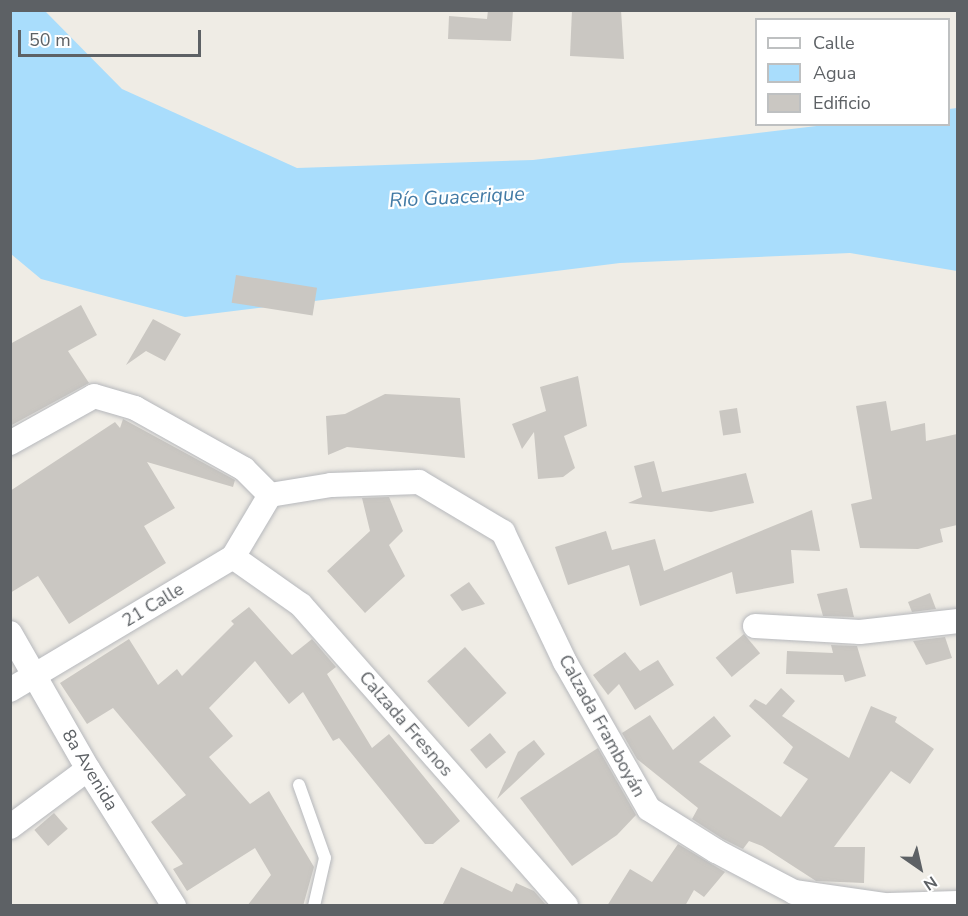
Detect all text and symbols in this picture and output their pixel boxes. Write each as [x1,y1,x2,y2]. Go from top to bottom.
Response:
scale bar [21,18,204,56]
legend [755,18,950,126]
text: 50 m [29,28,71,52]
text: Calle [813,31,855,55]
text: Agua [813,61,856,85]
text: Edificio [813,91,871,115]
water label: Río Guacerique [389,181,525,213]
street label: 21 Calle [118,578,188,632]
street label: Calzada Framboyán [554,651,650,801]
street label: Calzada Fresnos [354,667,458,781]
street label: 8a Avenida [57,726,123,814]
north arrow [890,838,950,898]
text: N [919,870,941,895]

